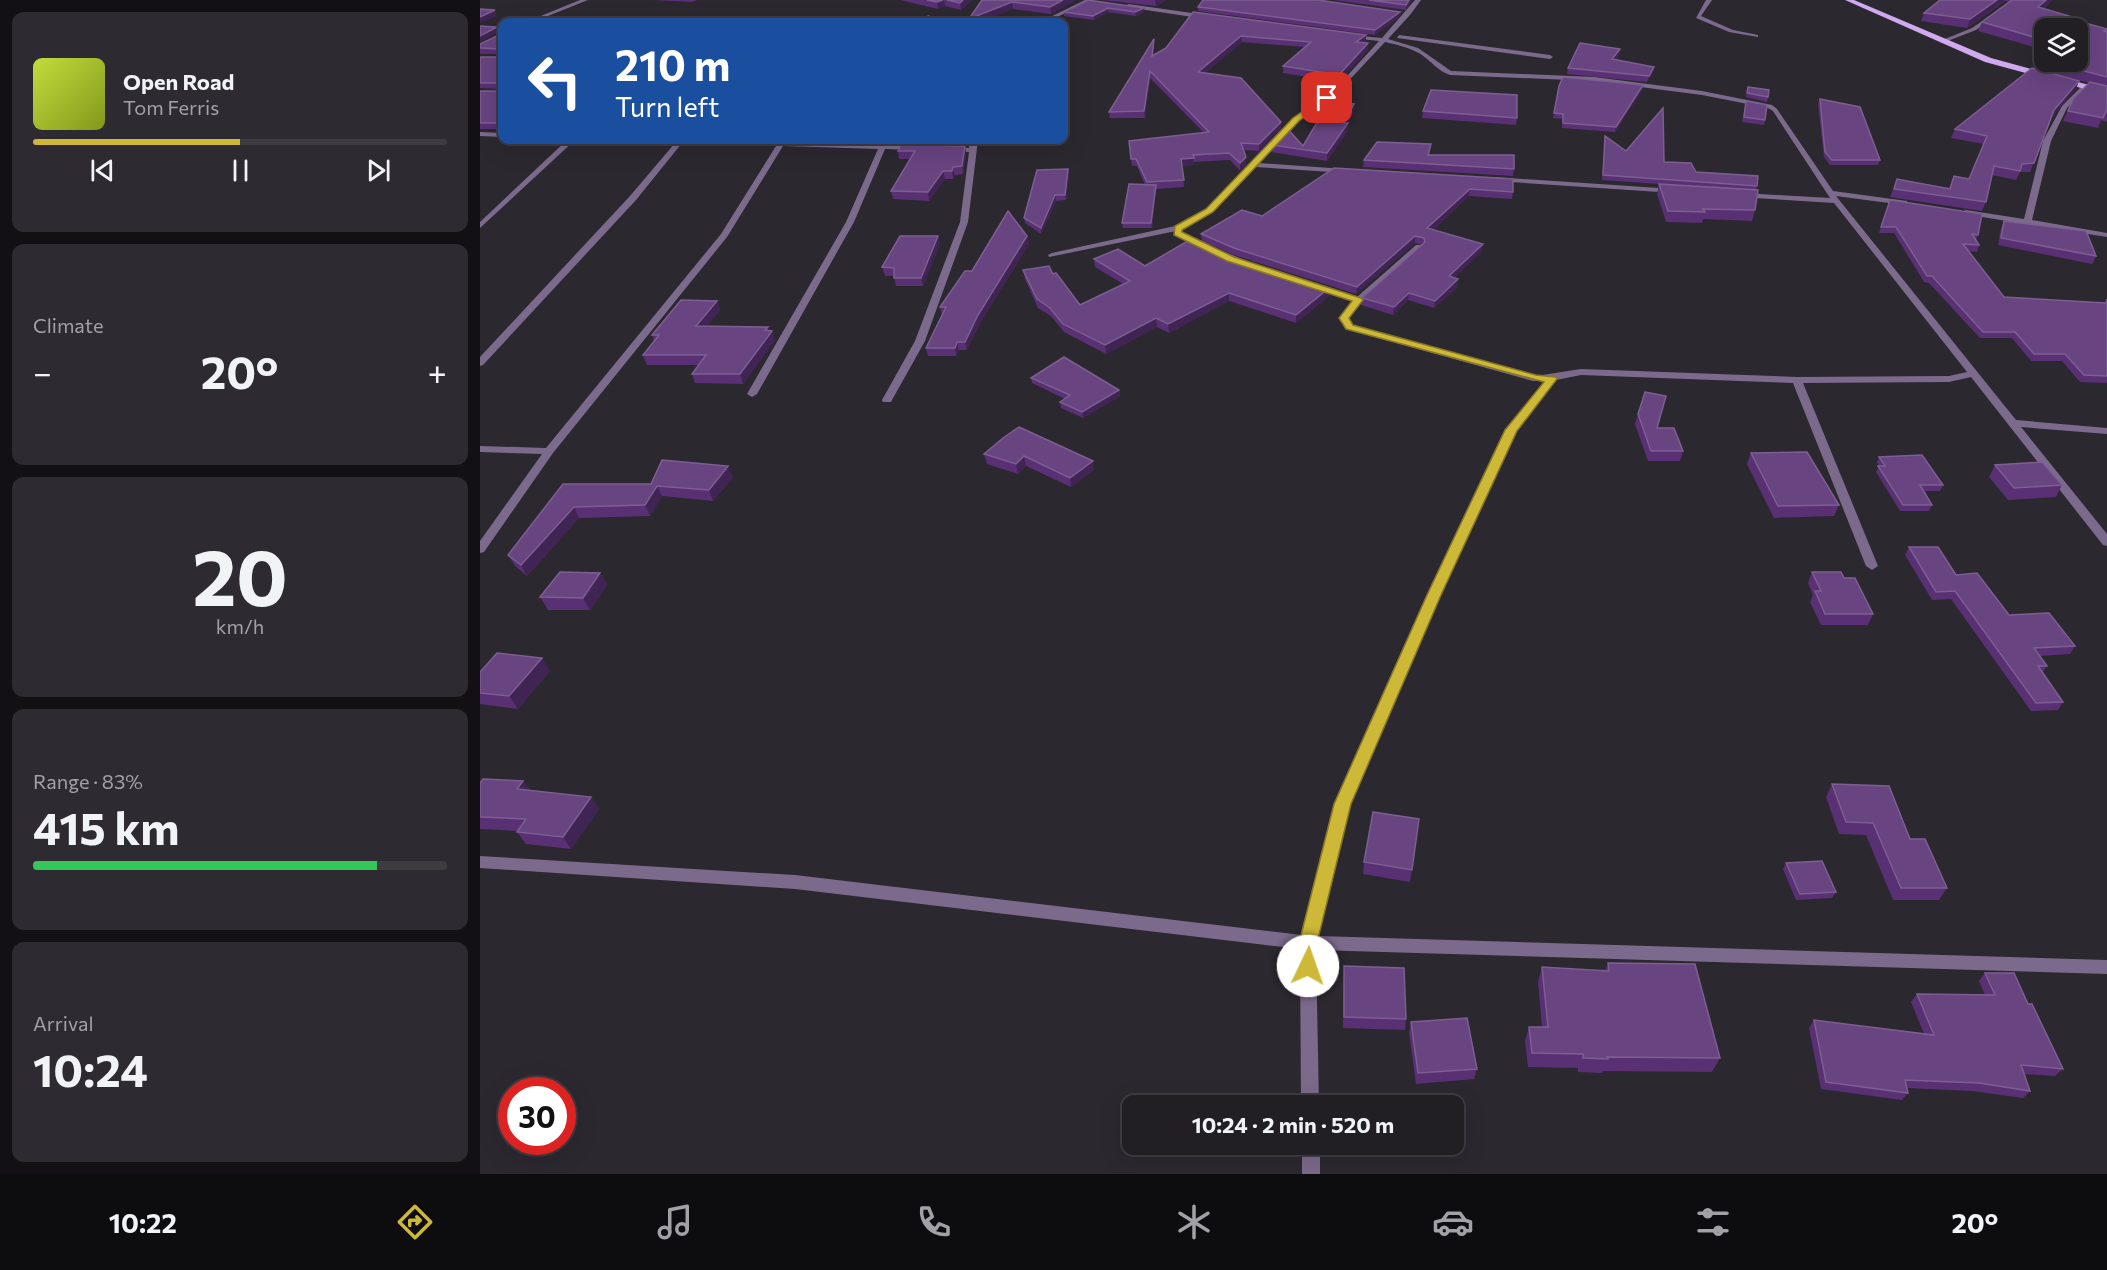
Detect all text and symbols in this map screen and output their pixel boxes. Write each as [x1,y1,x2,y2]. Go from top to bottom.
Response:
map controls [2034,18,2088,72]
button: layers [2034,18,2088,72]
text: 210 m [615,38,730,90]
icon: left [516,42,594,120]
text: Open Road [123,68,234,95]
pin [1301,72,1352,123]
icon: arrive [1310,81,1343,114]
text: Turn left [615,90,719,123]
text: Tom Ferris [123,95,219,119]
icon: previous [86,154,119,187]
icon: pause [224,154,257,187]
icon: next [362,154,395,187]
text: Climate [33,313,103,337]
text: 20° [201,343,279,398]
text: − [33,351,52,392]
text: + [428,351,447,392]
text: 20 [192,527,288,622]
text: km/h [216,614,264,638]
text: Range · 83% [33,769,143,793]
text: 415 km [33,799,180,854]
position arrow [1276,934,1340,998]
text: Arrival [33,1011,94,1035]
text: 10:24 [33,1041,148,1096]
speed limit sign: 30 [498,1077,576,1155]
text: 10:24 · 2 min · 520 m [1192,1111,1394,1138]
icon: directions [394,1201,436,1243]
icon: music [654,1201,696,1243]
icon: phone [913,1201,955,1243]
icon: climate [1173,1201,1215,1243]
icon: car [1432,1201,1474,1243]
icon: filters [1692,1201,1734,1243]
text: 10:22 [109,1206,177,1239]
text: 20° [1952,1206,1998,1239]

